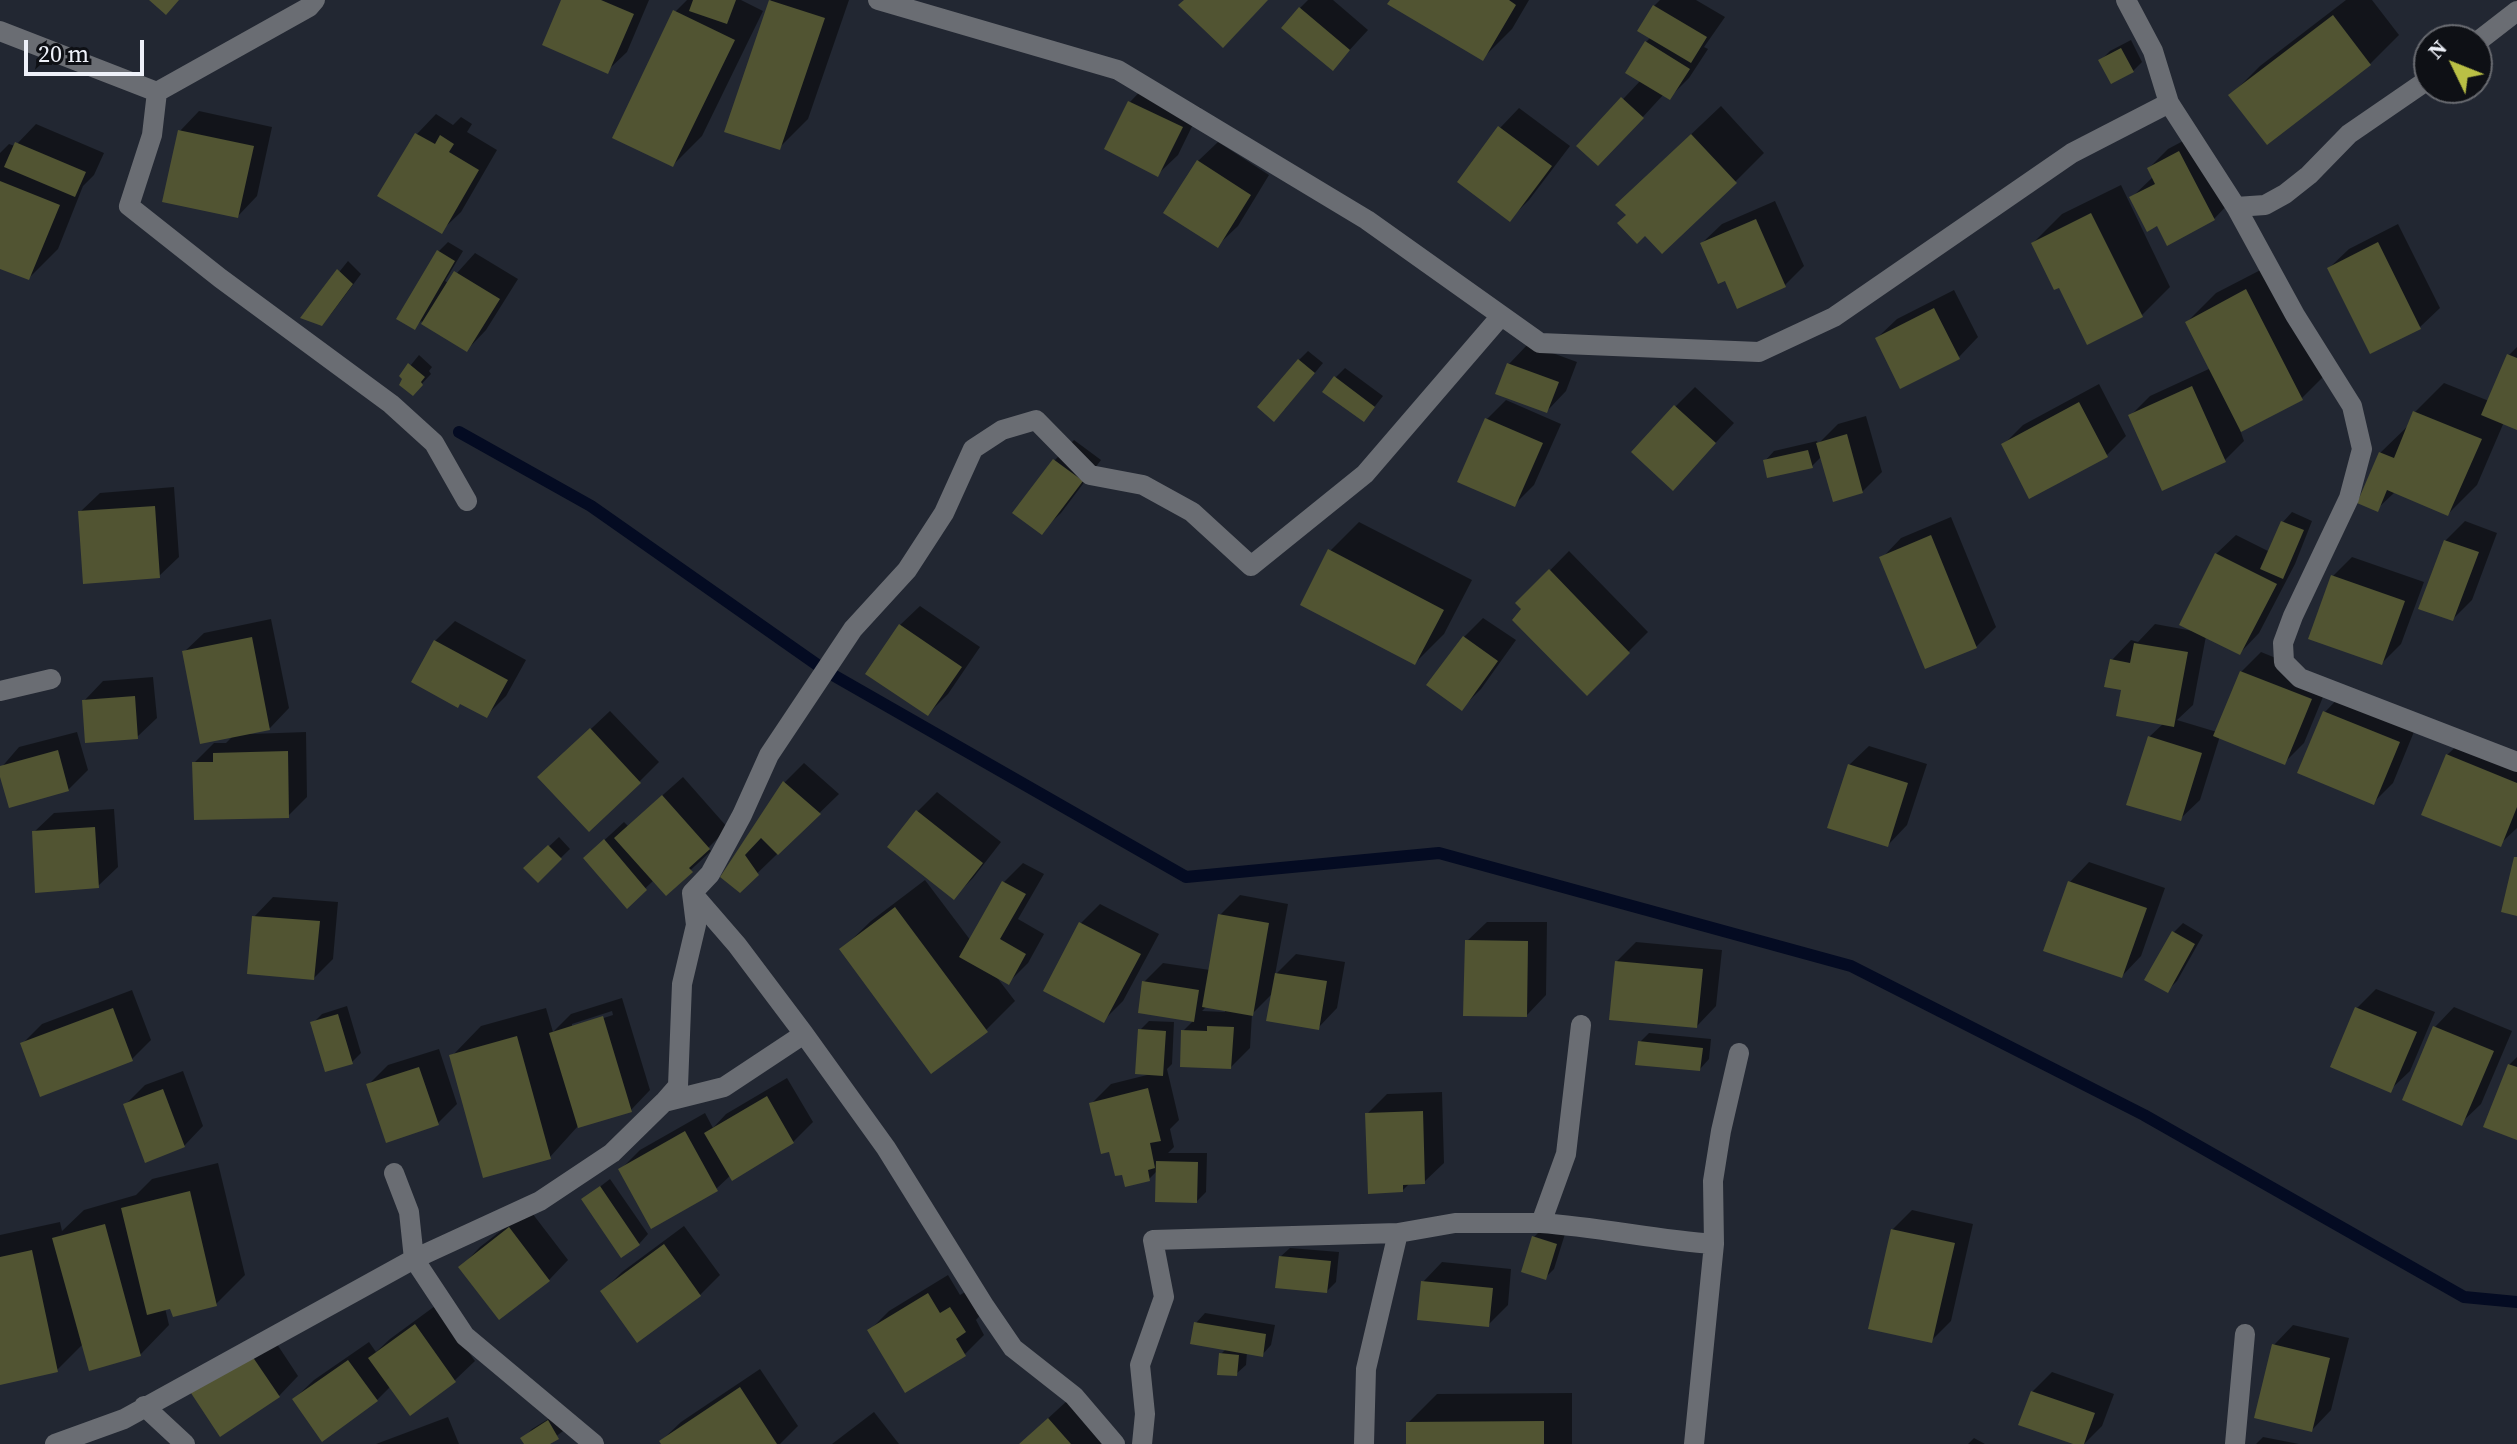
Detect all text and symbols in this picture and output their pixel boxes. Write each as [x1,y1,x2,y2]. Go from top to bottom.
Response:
scale bar [28,24,148,74]
north arrow [2413,24,2493,104]
text: N [2420,33,2453,65]
text: 20 m [38,37,89,70]

